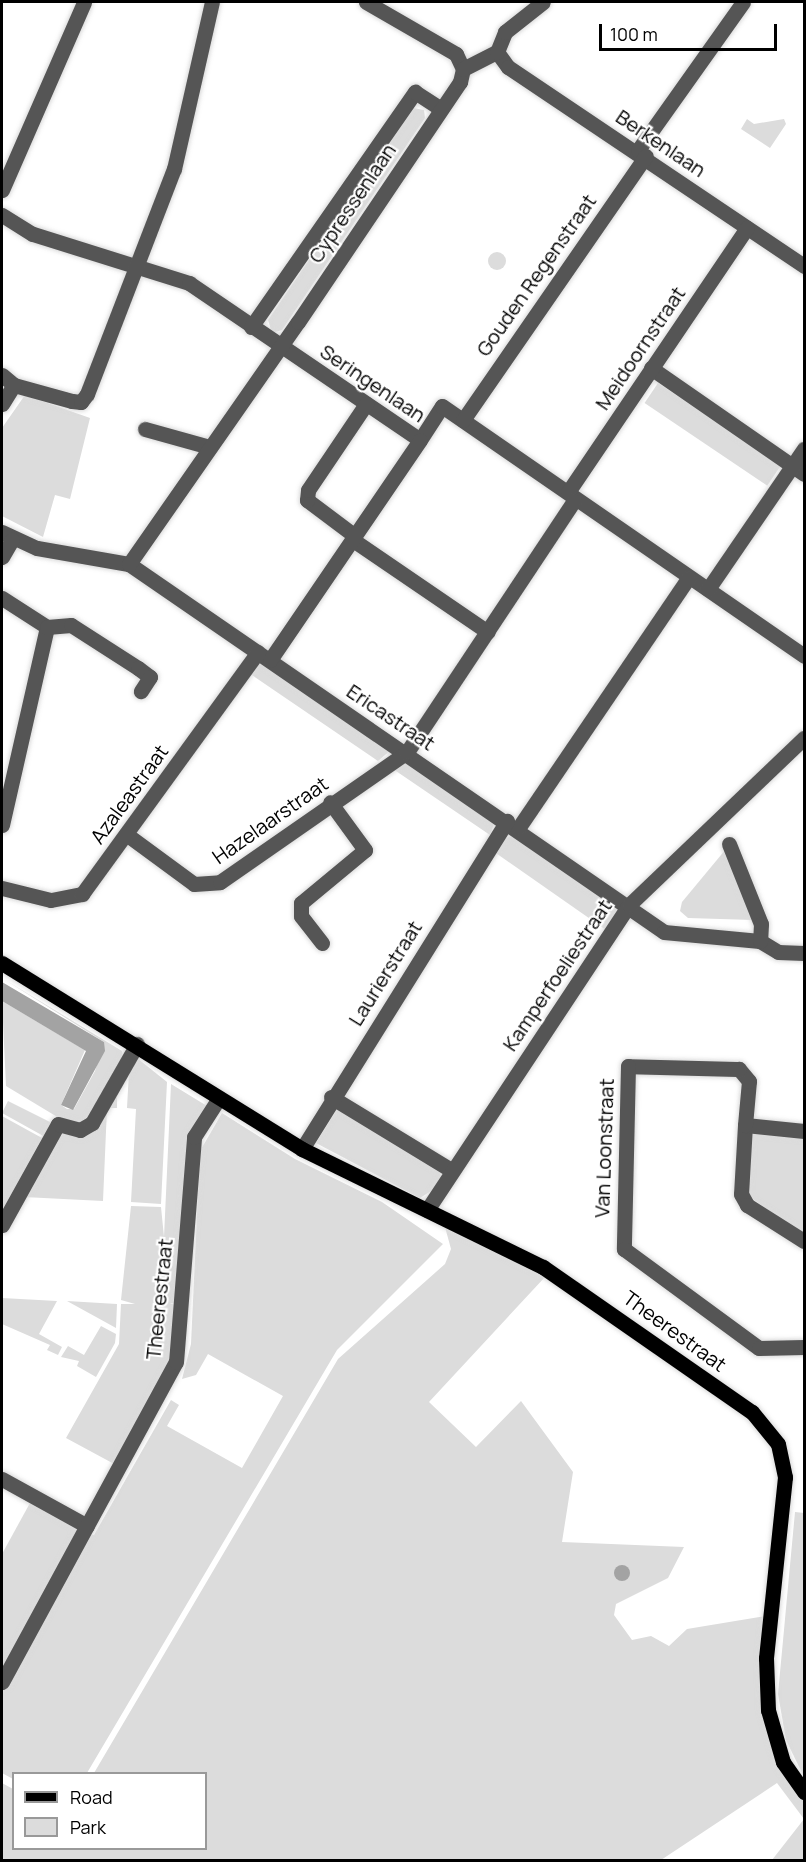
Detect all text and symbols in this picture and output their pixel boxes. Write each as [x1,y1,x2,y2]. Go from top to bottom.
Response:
scale bar [602,12,780,50]
text: 100 m [610,22,658,46]
street label: Berkenlaan [612,104,710,182]
street label: Cypressenlaan [303,139,401,267]
street label: Gouden Regenstraat [471,190,601,360]
street label: Meidoornstraat [590,282,690,414]
street label: Seringenlaan [316,339,430,427]
street label: Ericastraat [342,679,440,755]
street label: Azaleastraat [85,740,173,848]
street label: Hazelaarstraat [208,771,332,869]
street label: Kamperfoeliestraat [497,895,617,1055]
street label: Laurierstraat [343,916,427,1030]
street label: Van Loonstraat [590,1078,618,1218]
street label: Theerestraat [141,1237,177,1361]
street label: Theerestraat [619,1286,731,1376]
legend [12,1772,207,1850]
text: Road [70,1785,113,1809]
text: Park [70,1815,106,1839]

